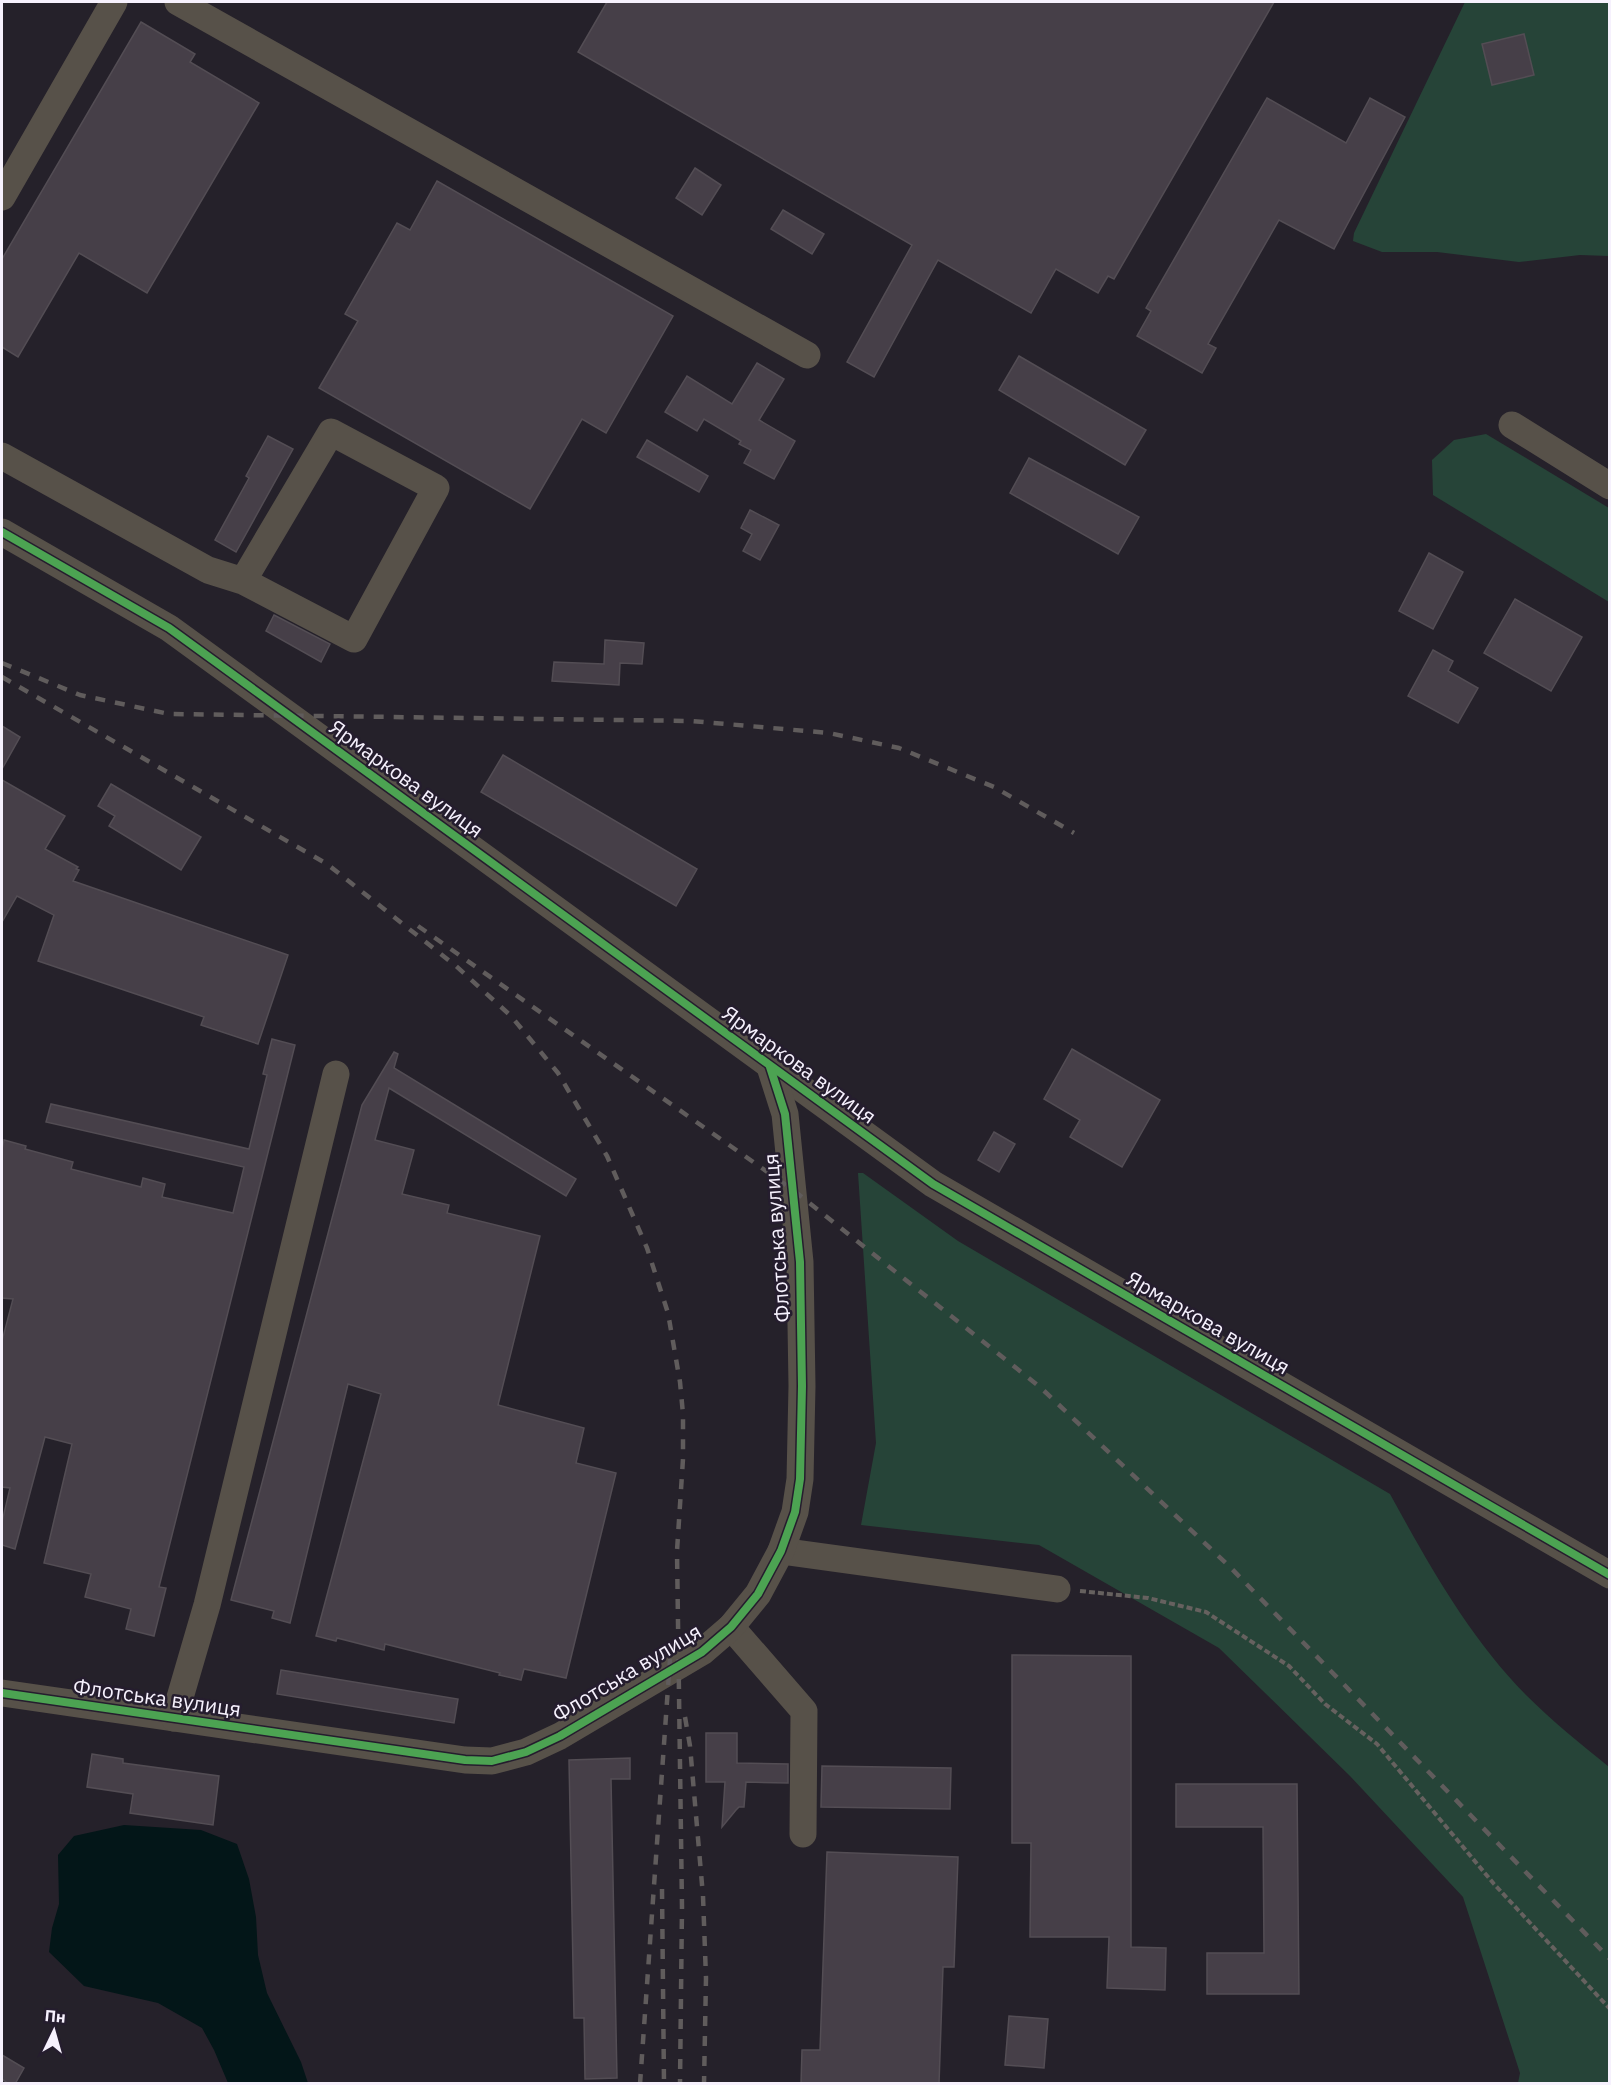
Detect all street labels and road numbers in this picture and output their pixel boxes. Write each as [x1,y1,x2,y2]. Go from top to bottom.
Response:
street label: Ярмаркова вулиця [324,713,489,844]
street label: Ярмаркова вулиця [717,999,882,1130]
street label: Флотська вулиця [756,1153,796,1323]
street label: Ярмаркова вулиця [1122,1264,1295,1380]
street label: Флотська вулиця [547,1617,706,1728]
street label: Флотська вулиця [71,1671,243,1723]

